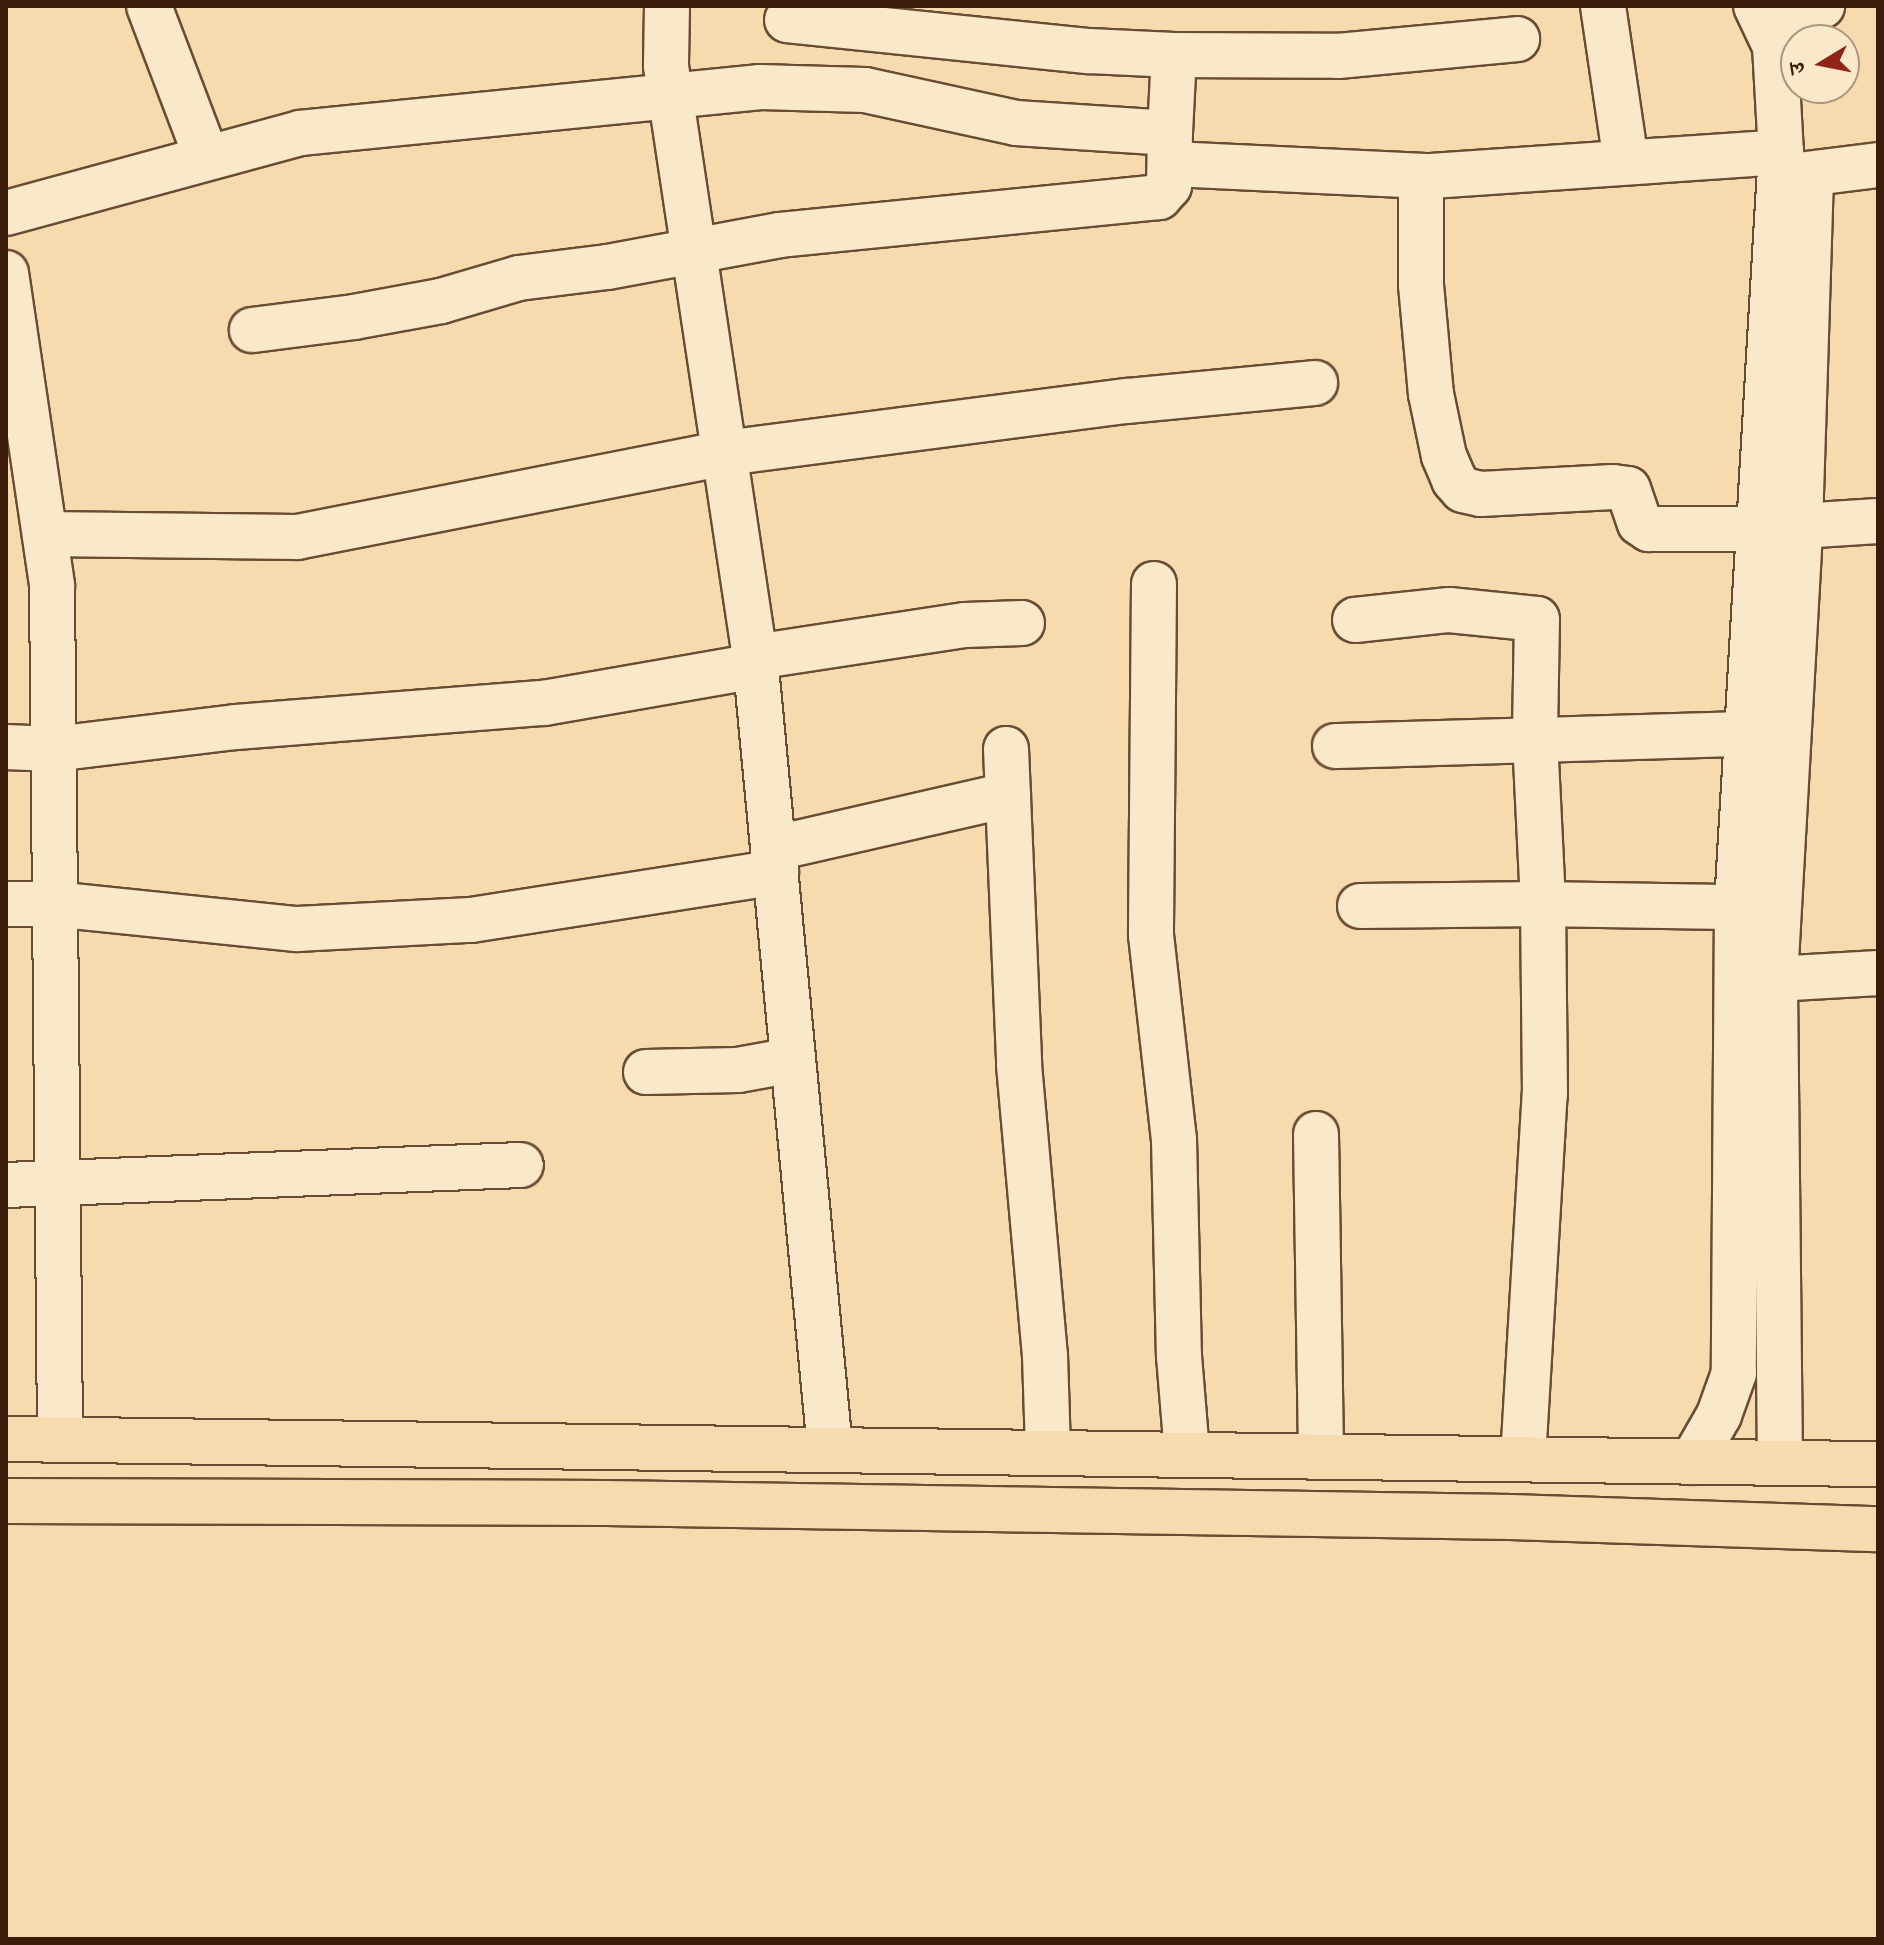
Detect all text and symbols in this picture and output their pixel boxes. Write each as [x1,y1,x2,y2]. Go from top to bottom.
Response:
north arrow [1780,24,1860,104]
text: उ [1784,60,1812,76]

